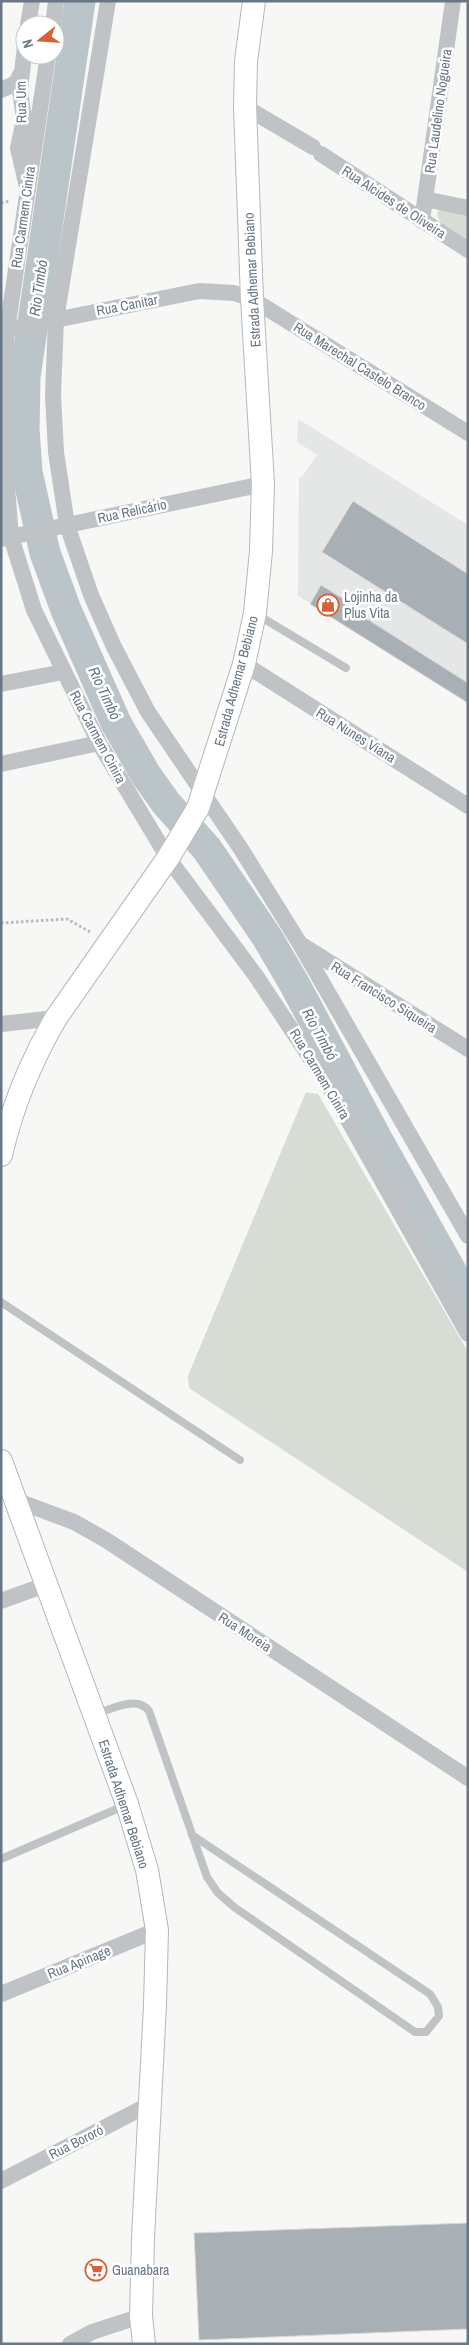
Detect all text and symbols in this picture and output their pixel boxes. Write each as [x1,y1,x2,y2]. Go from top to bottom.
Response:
north arrow [15,15,65,65]
text: N [18,37,37,50]
street label: Rua Laudelino Nogueira [420,47,456,174]
street label: Rua Um [12,81,30,123]
street label: Rua Alcides de Oliveira [339,162,450,243]
street label: Rua Carmem Cinira [7,164,39,269]
street label: Estrada Adhemar Bebiano [239,212,265,348]
water label: Rio Timbó [24,258,52,317]
street label: Rua Canitar [95,290,159,320]
street label: Rua Marechal Castelo Branco [290,318,430,414]
street label: Rua Relicário [96,495,168,527]
place label: Lojinha da Plus Vita [344,588,398,622]
shop icon: Lojinha da Plus Vita [316,593,340,617]
street label: Estrada Adhemar Bebiano [210,614,262,748]
water label: Rio Timbó [84,663,127,723]
street label: Rua Carmem Cinira [66,687,130,787]
street label: Rua Nunes Viana [313,703,400,767]
street label: Rua Francisco Siqueira [328,957,441,1037]
water label: Rio Timbó [297,1004,343,1064]
street label: Rua Carmem Cinira [286,1025,354,1123]
street label: Rua Moreia [215,1608,276,1656]
street label: Estrada Adhemar Bebiano [95,1737,153,1871]
street label: Rua Apinage [45,1941,113,1983]
street label: Rua Bororó [46,2121,106,2163]
supermarket icon: Guanabara [84,2258,108,2282]
place label: Guanabara [112,2261,170,2279]

